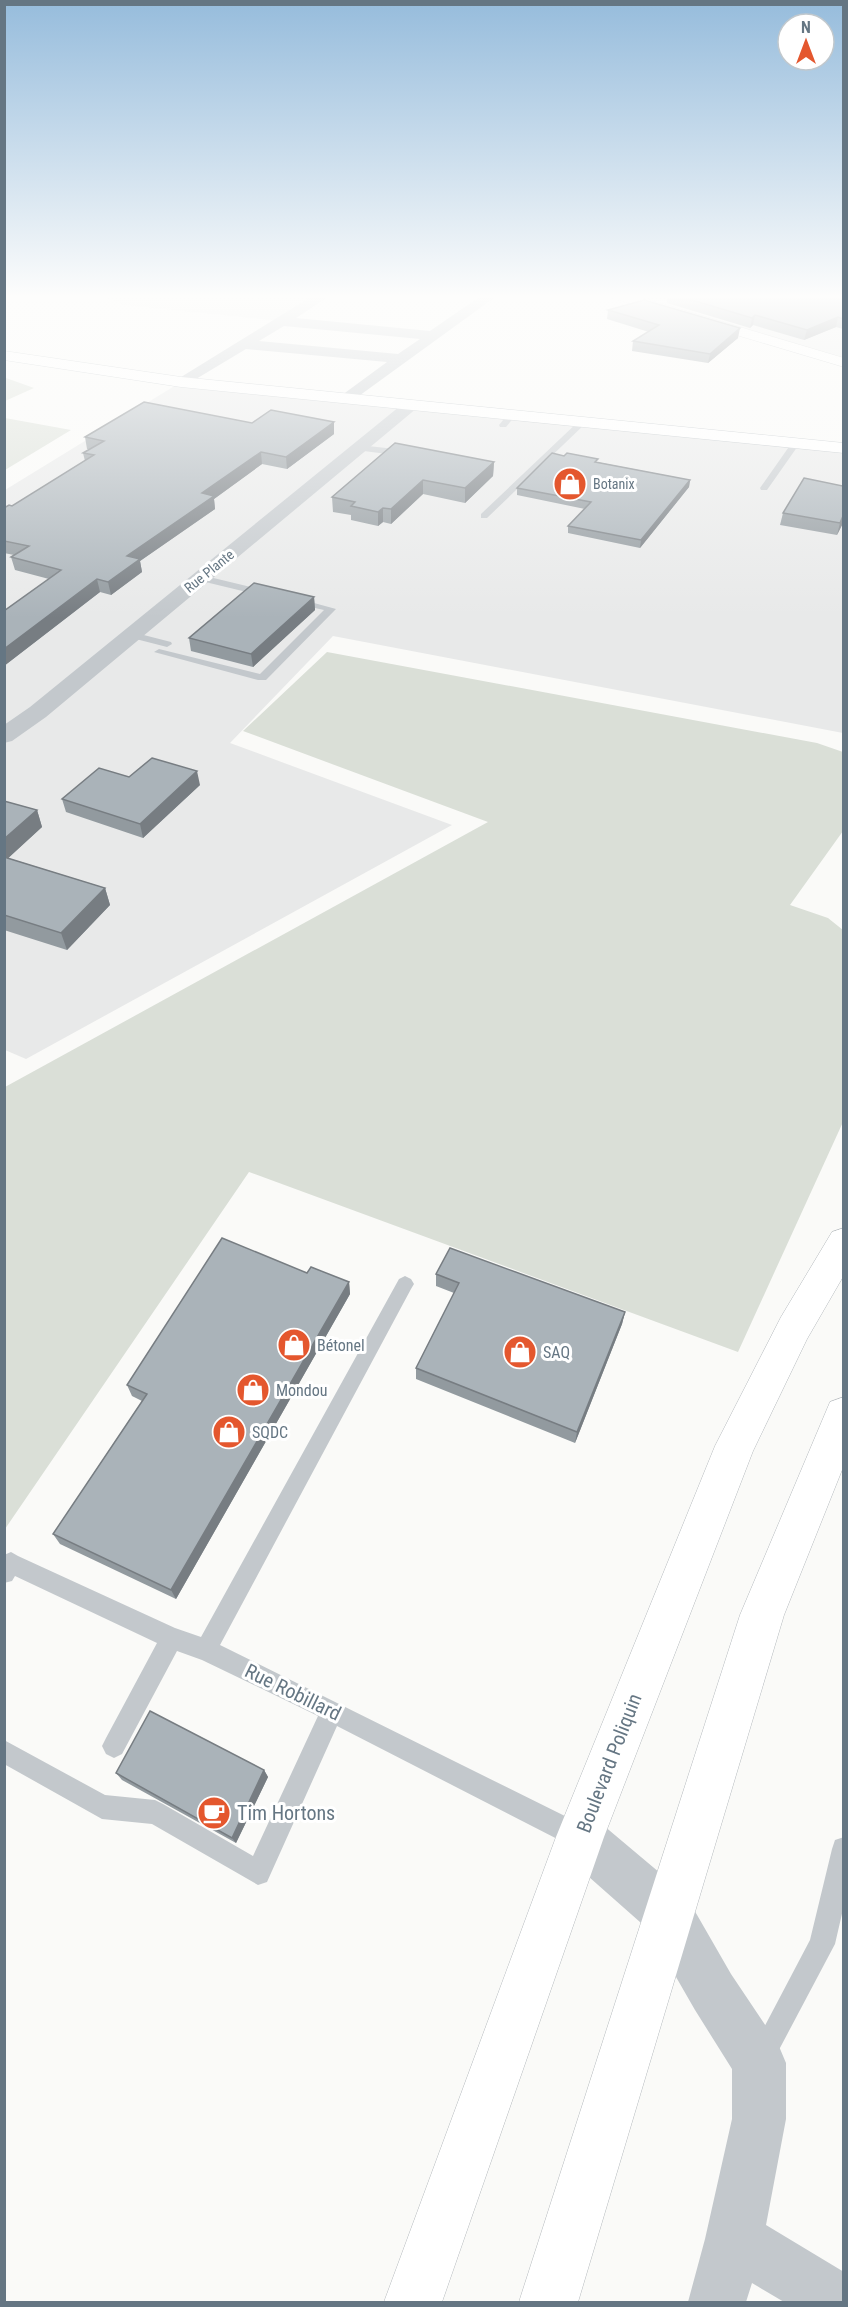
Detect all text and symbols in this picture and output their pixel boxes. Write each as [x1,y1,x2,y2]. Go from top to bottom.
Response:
north arrow [776,12,836,72]
text: N [801,18,811,37]
shop icon: Botanix [552,466,588,502]
place label: Botanix [593,476,635,492]
street label: Rue Plante [181,546,237,596]
shop icon: Bétonel [276,1327,312,1363]
shop icon: SAQ [502,1334,538,1370]
place label: Bétonel [317,1336,365,1355]
place label: SAQ [543,1343,570,1362]
shop icon: Mondou [235,1372,271,1408]
place label: Mondou [276,1381,328,1400]
shop icon: SQDC [211,1414,247,1450]
place label: SQDC [252,1423,288,1442]
street label: Rue Robillard [241,1658,345,1726]
street label: Boulevard Poliquin [571,1690,647,1836]
cafe icon: Tim Hortons [196,1795,232,1831]
place label: Tim Hortons [237,1801,335,1825]

